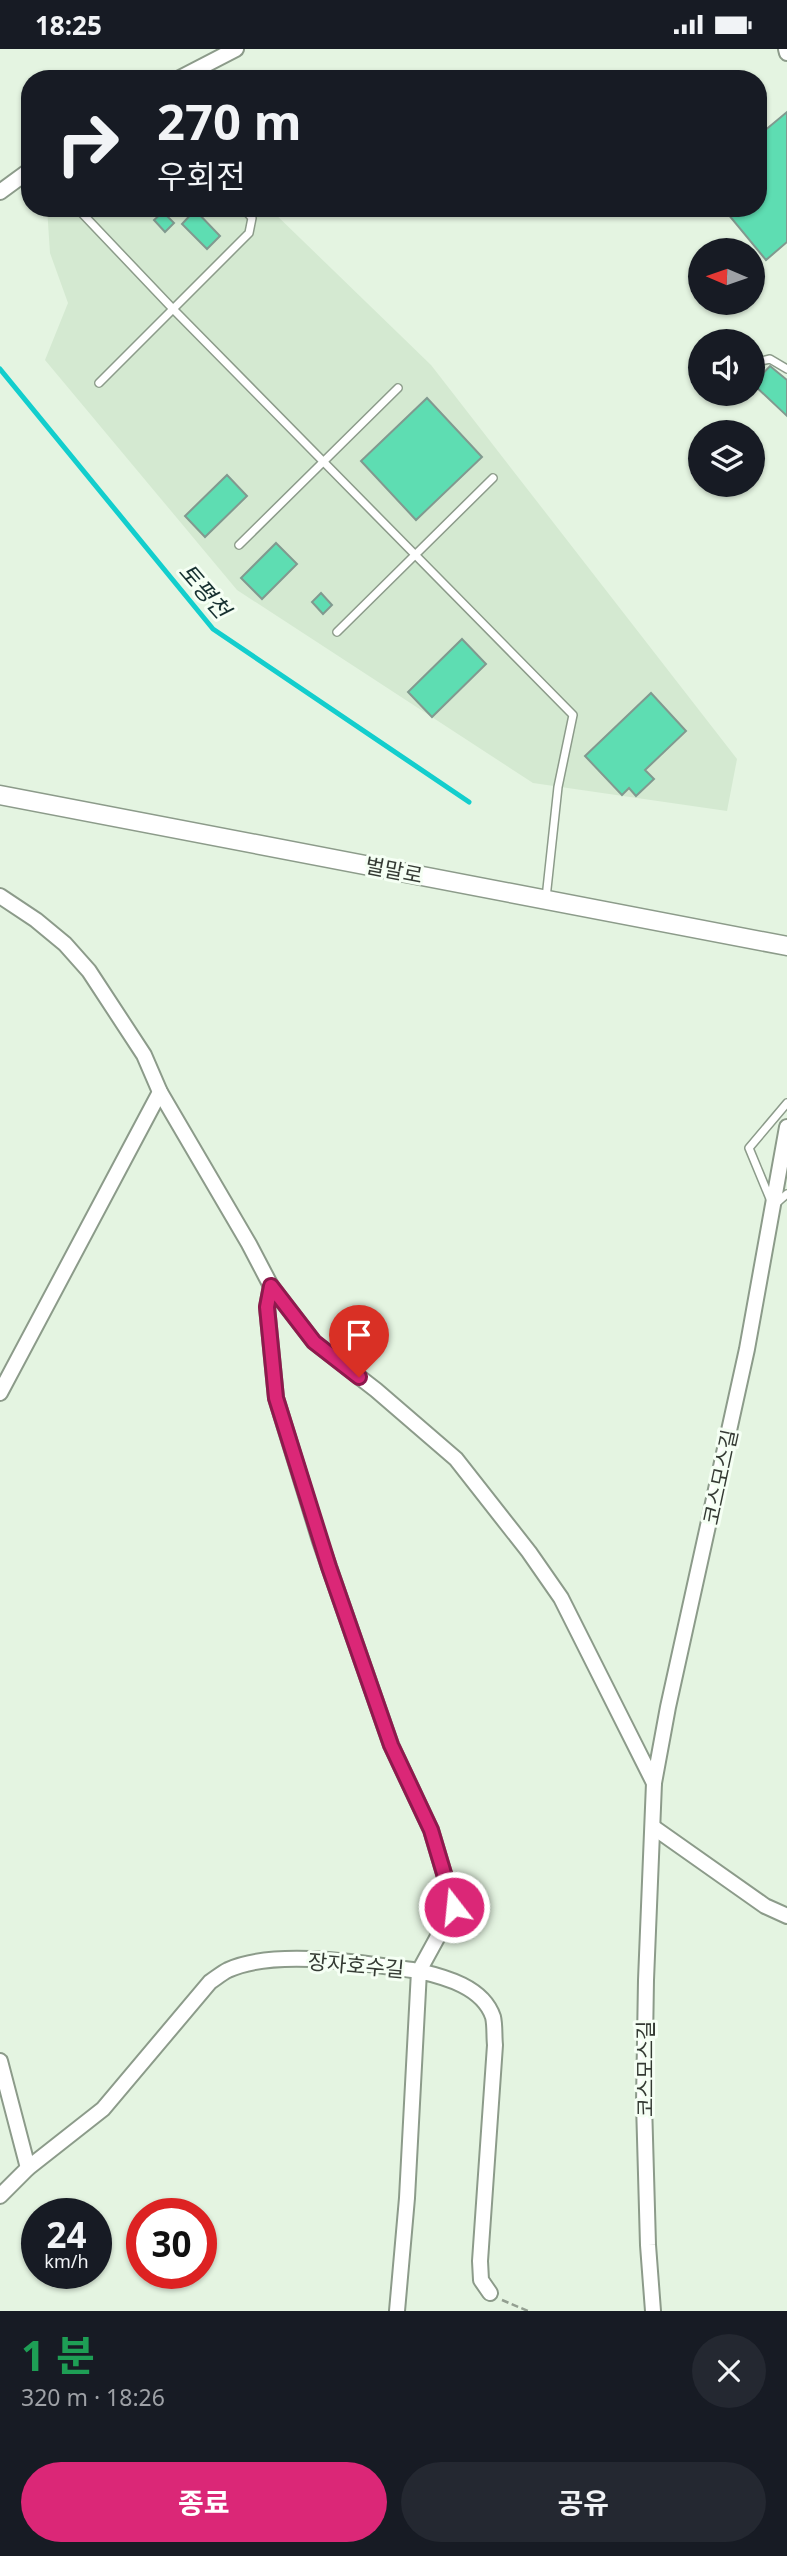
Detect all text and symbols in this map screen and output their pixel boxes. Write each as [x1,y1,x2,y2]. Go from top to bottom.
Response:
text: 18:25 [35,7,102,43]
text: 270 m [157,88,302,154]
icon: right [42,98,133,189]
text: 우회전 [157,154,245,197]
north arrow [688,238,765,315]
map controls [688,238,765,497]
button: sound [688,329,765,406]
button: layers [688,420,765,497]
water label: 토평천 [172,556,240,627]
street label: 벌말로 [363,851,425,889]
pin [329,1305,389,1377]
icon: arrive [340,1316,378,1354]
street label: 코스모스길 [696,1427,744,1527]
position arrow [417,1870,491,1944]
street label: 장자호수길 [307,1947,405,1983]
street label: 코스모스길 [631,2021,659,2117]
speed limit sign: 30 [126,2198,217,2289]
text: 24 [46,2211,87,2258]
text: km/h [44,2249,89,2273]
text: 1 분 [21,2326,95,2383]
button: close [692,2334,766,2408]
text: 320 m · 18:26 [21,2381,165,2413]
button: 종료 [21,2462,387,2542]
button: 공유 [401,2462,766,2542]

